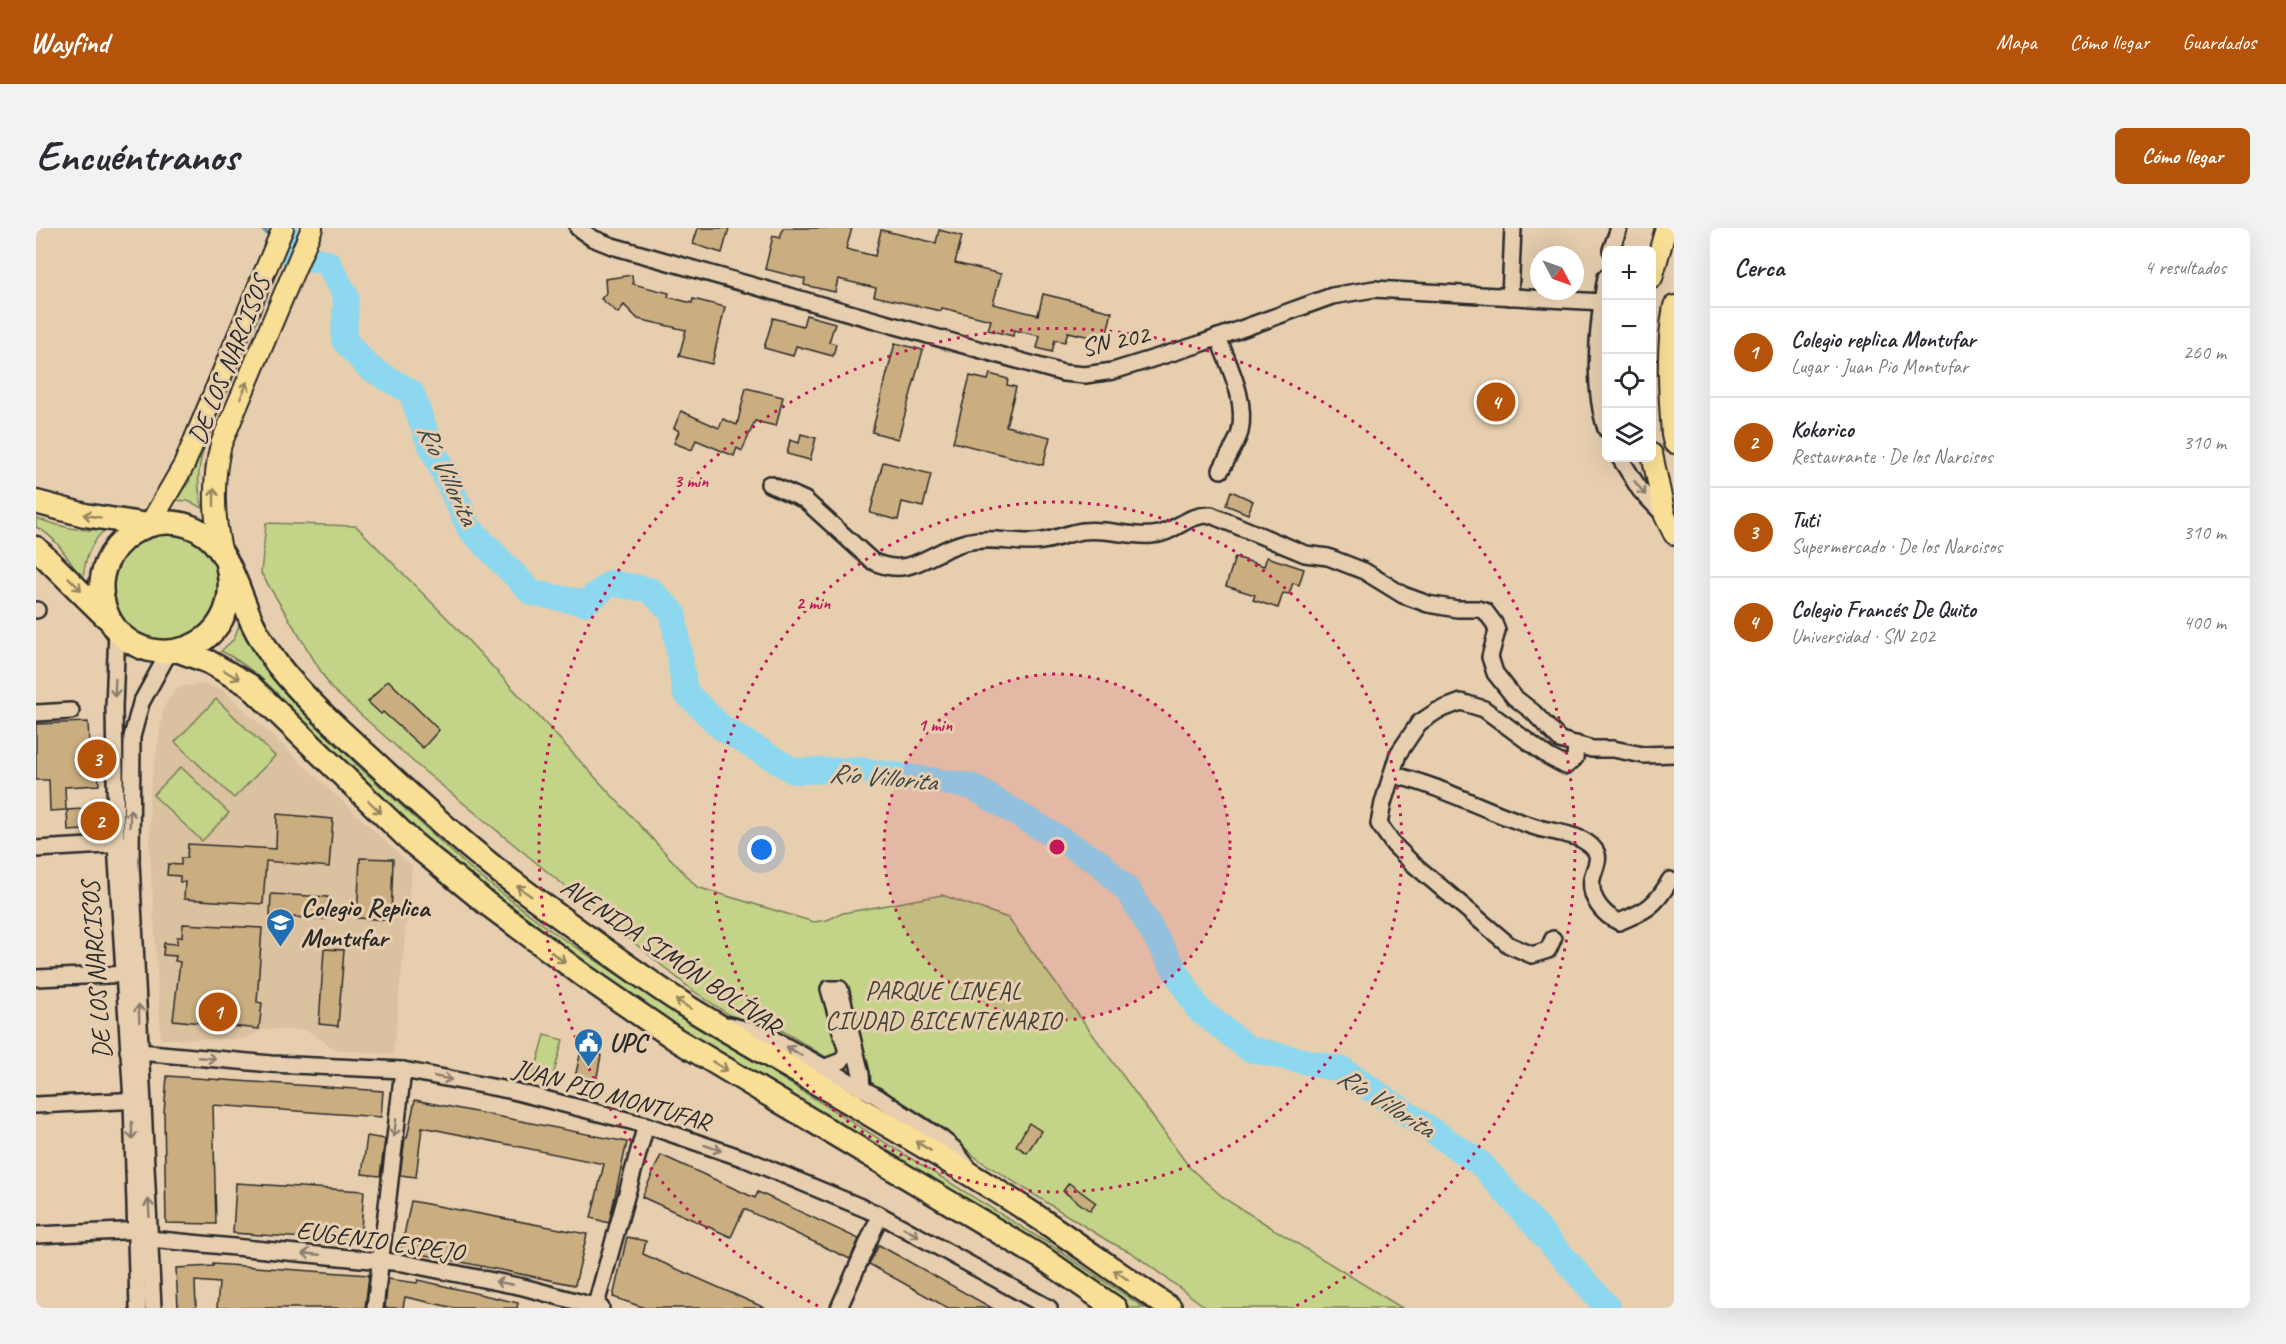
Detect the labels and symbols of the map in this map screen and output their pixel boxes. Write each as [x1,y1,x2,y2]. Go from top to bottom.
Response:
north arrow [1530,246,1584,300]
street label: DE LOS NARCISOS [180,268,279,449]
street label: SN 202 [1078,317,1154,364]
pin: 4 [1476,380,1516,424]
one-way arrow [238,381,250,399]
water label: Río Villorita [410,418,487,532]
text: 3 min [674,470,709,492]
one-way arrow [1634,480,1647,496]
one-way arrow [208,488,220,508]
one-way arrow [82,510,102,521]
one-way arrow [67,576,82,591]
text: 2 min [796,592,831,614]
one-way arrow [223,669,240,681]
one-way arrow [109,677,120,697]
text: 1 min [918,714,953,736]
pin: 3 [78,736,116,782]
water label: Río Villorita [828,755,940,799]
pin: 2 [80,798,120,844]
one-way arrow [367,800,382,814]
one-way arrow [125,809,136,829]
your location [747,835,776,864]
centre of rings [1047,837,1067,857]
street label: AVENIDA SIMÓN BOLÍVAR [555,870,790,1044]
street label: DE LOS NARCISOS [73,877,119,1060]
one-way arrow [516,885,532,897]
place label: Colegio Replica Montufar [301,891,432,954]
school or university icon: Colegio Replica Montufar [264,906,296,948]
one-way arrow [550,950,566,963]
park label: PARQUE LINEAL CIUDAD BICENTENARIO [825,974,1064,1037]
pin: 1 [198,990,237,1034]
one-way arrow [674,997,691,1010]
one-way arrow [134,1003,145,1023]
public building icon: UPC [572,1026,604,1068]
place label: UPC [609,1026,651,1059]
one-way arrow [786,1045,803,1057]
street label: JUAN PIO MONTUFAR [508,1051,717,1140]
one-way arrow [197,1053,216,1064]
water label: Río Villorita [1332,1059,1442,1146]
one-way arrow [711,1060,728,1072]
one-way arrow [433,1073,452,1084]
one-way arrow [389,1118,400,1138]
one-way arrow [126,1120,138,1140]
one-way arrow [915,1140,932,1152]
one-way arrow [703,1143,722,1154]
one-way arrow [143,1198,154,1218]
street label: EUGENIO ESPEJO [294,1213,469,1269]
one-way arrow [902,1226,919,1238]
one-way arrow [302,1248,322,1259]
one-way arrow [1113,1269,1130,1281]
one-way arrow [494,1277,513,1289]

